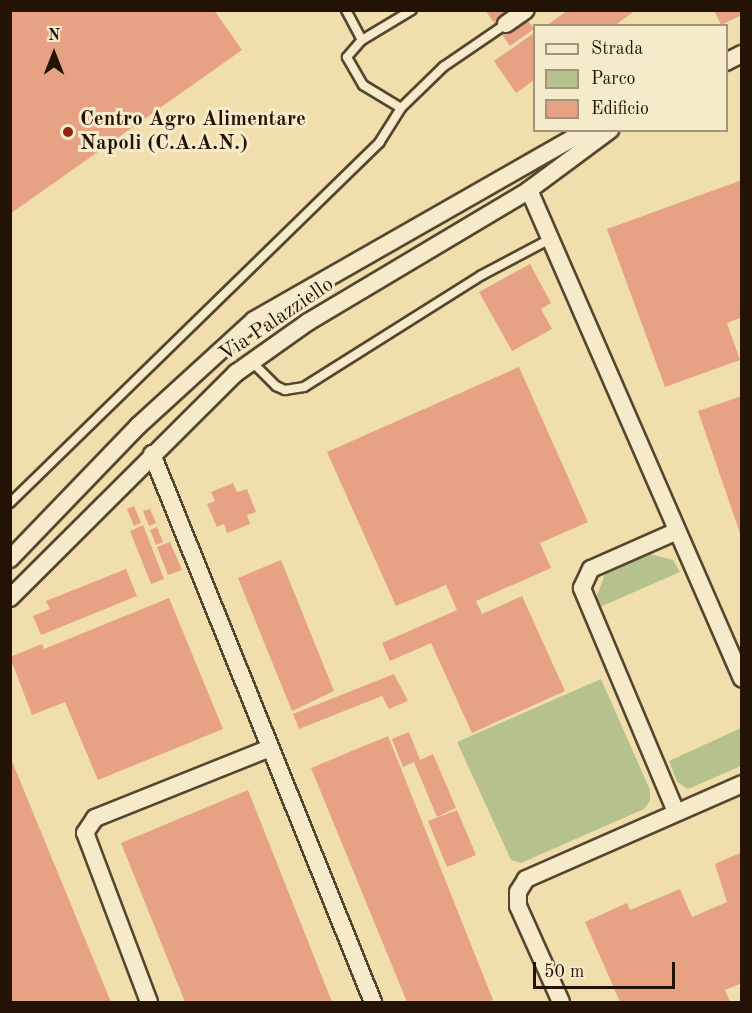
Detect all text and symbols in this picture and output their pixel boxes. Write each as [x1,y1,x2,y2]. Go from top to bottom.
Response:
north arrow [24,24,84,84]
legend [533,24,728,132]
text: N [48,28,60,44]
text: Strada [591,40,643,58]
text: Parco [591,70,636,88]
text: Edificio [591,100,649,118]
place label: Centro Agro Alimentare Napoli (C.A.A.N.) [80,107,306,157]
marker: Centro Agro Alimentare Napoli (C.A.A.N.) [61,125,75,139]
street label: Via Palazziello [215,272,339,368]
scale bar [536,950,678,988]
text: 50 m [544,963,584,981]

